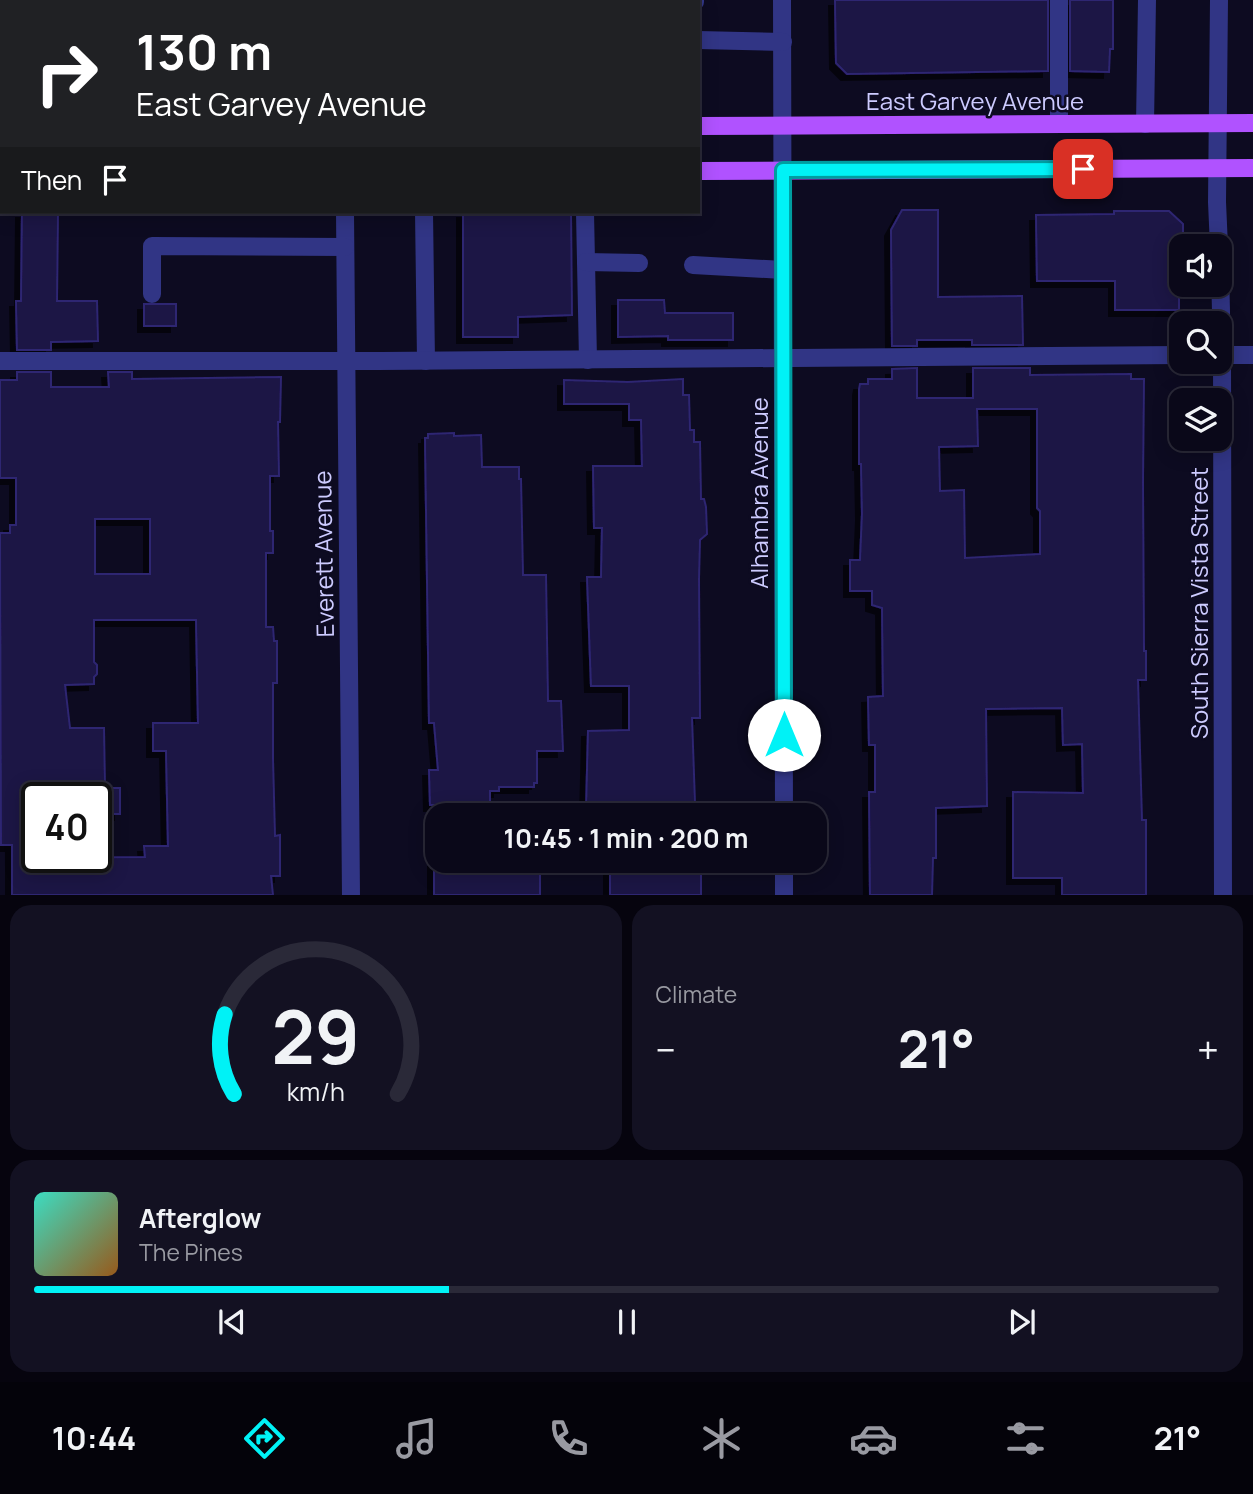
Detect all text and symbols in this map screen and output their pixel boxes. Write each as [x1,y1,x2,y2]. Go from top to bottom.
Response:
text: 130 m [136,18,272,85]
icon: right [21,28,112,119]
text: East Garvey Avenue [136,82,427,126]
street label: East Garvey Avenue [866,84,1084,117]
pin [1053,139,1113,199]
icon: arrive [1064,150,1102,188]
icon: arrive [96,161,134,199]
text: Then [21,162,82,198]
map controls [1169,234,1232,451]
button: sound [1169,234,1232,297]
button: search [1169,311,1232,374]
button: layers [1169,388,1232,451]
street label: Alhambra Avenue [742,397,775,589]
street label: South Sierra Vista Street [1182,467,1215,739]
street label: Everett Avenue [305,470,341,638]
position arrow [747,698,821,772]
speed limit sign: 40 [21,782,112,873]
text: 10:45 · 1 min · 200 m [504,820,748,856]
text: Climate [656,978,737,1010]
text: 29 [271,986,360,1086]
text: 21° [898,1013,975,1084]
text: − [656,1023,676,1075]
text: + [1197,1023,1219,1075]
text: km/h [287,1073,345,1108]
text: Afterglow [139,1200,261,1236]
text: The Pines [139,1236,243,1268]
icon: previous [213,1303,251,1341]
icon: pause [608,1303,646,1341]
icon: next [1003,1303,1041,1341]
icon: directions [240,1414,289,1463]
icon: music [392,1414,441,1463]
icon: phone [544,1414,593,1463]
icon: climate [697,1414,746,1463]
icon: car [849,1414,898,1463]
icon: filters [1001,1414,1050,1463]
text: 10:44 [52,1416,136,1460]
text: 21° [1154,1416,1201,1460]

